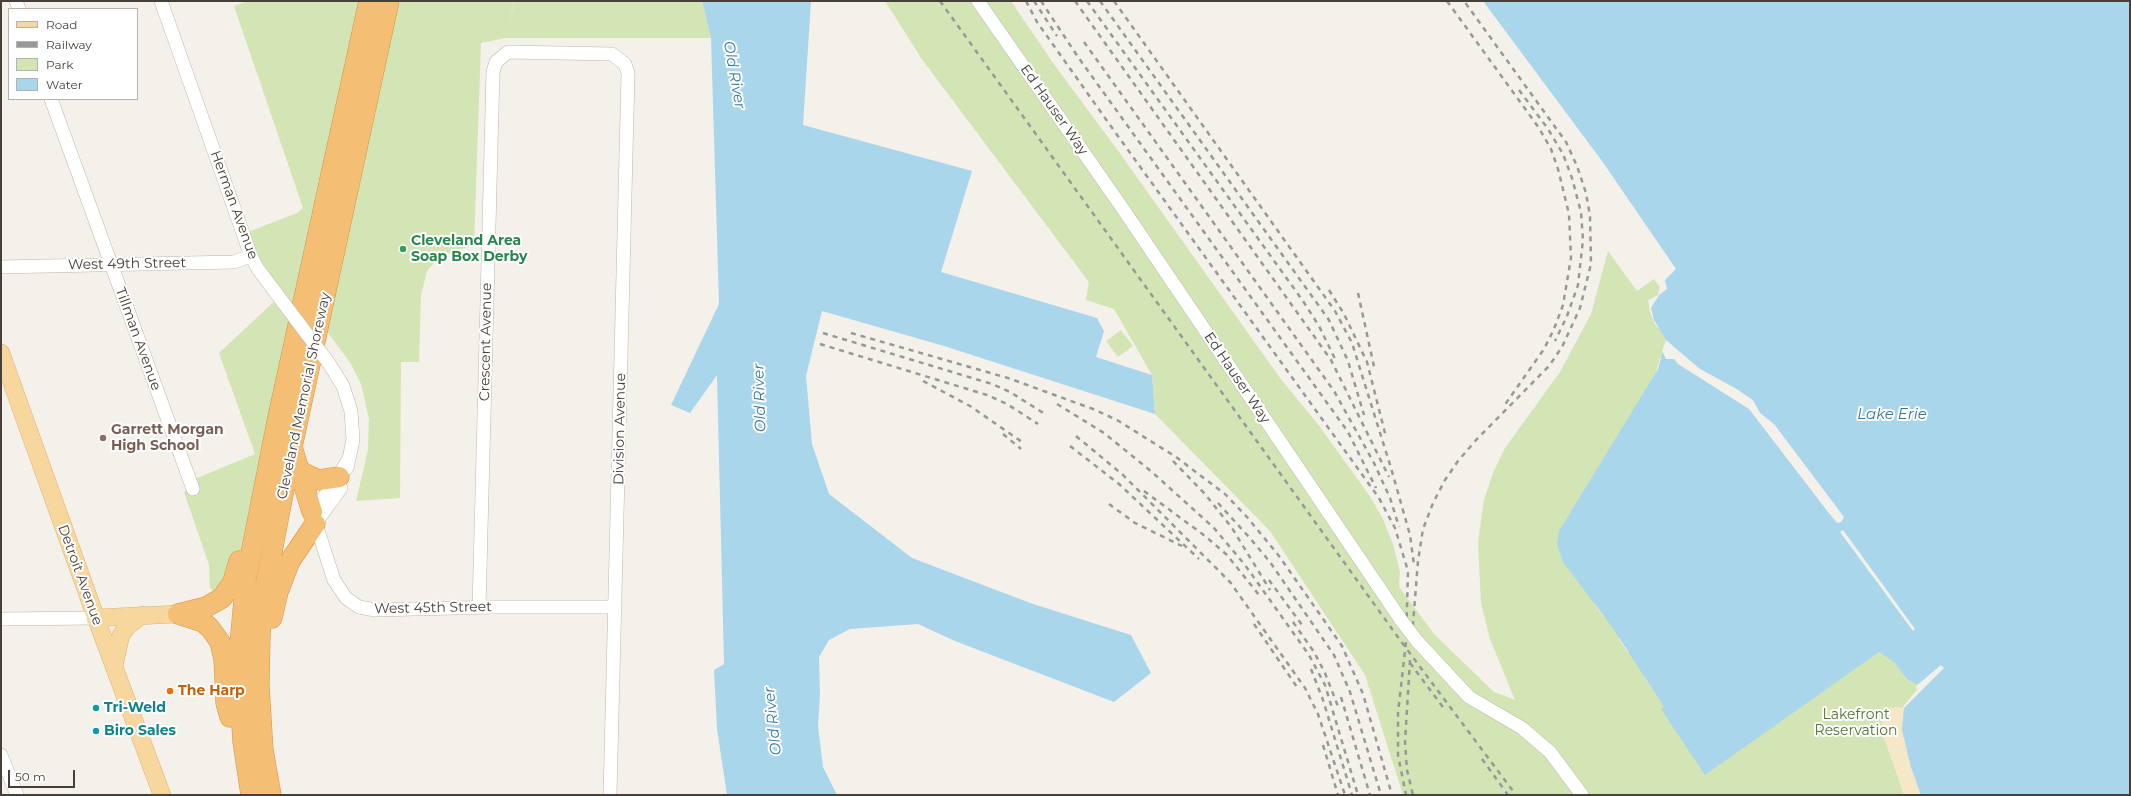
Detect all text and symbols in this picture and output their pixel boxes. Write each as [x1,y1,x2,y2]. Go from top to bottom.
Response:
legend [8,8,138,100]
text: Road [46,17,77,32]
text: Railway [46,37,92,52]
water label: Old River [719,40,749,110]
text: Park [46,57,73,72]
street label: Ed Hauser Way [1017,62,1091,158]
text: Water [46,77,82,92]
street label: Herman Avenue [207,148,261,262]
place label: Cleveland Area Soap Box Derby [411,233,527,266]
marker: Cleveland Area Soap Box Derby [398,244,408,254]
street label: West 49th Street [68,255,186,273]
street label: Crescent Avenue [477,283,495,401]
street label: Tillman Avenue [112,285,164,393]
street label: Cleveland Memorial Shoreway [274,291,334,501]
street label: Ed Hauser Way [1200,329,1274,427]
water label: Old River [750,363,770,433]
street label: Division Avenue [611,373,629,485]
water label: Lake Erie [1857,406,1927,424]
place label: Garrett Morgan High School [111,422,224,454]
marker: Garrett Morgan High School [98,433,108,443]
street label: Detroit Avenue [54,522,106,628]
street label: West 45th Street [374,599,492,617]
place label: The Harp [178,683,245,699]
marker: The Harp [165,686,175,696]
water label: Old River [760,686,786,756]
place label: Tri-Weld [104,700,166,716]
marker: Tri-Weld [91,703,101,713]
park label: Lakefront Reservation [1815,707,1897,740]
place label: Biro Sales [104,723,176,739]
marker: Biro Sales [91,726,101,736]
scale bar [10,762,77,788]
text: 50 m [15,769,46,784]

